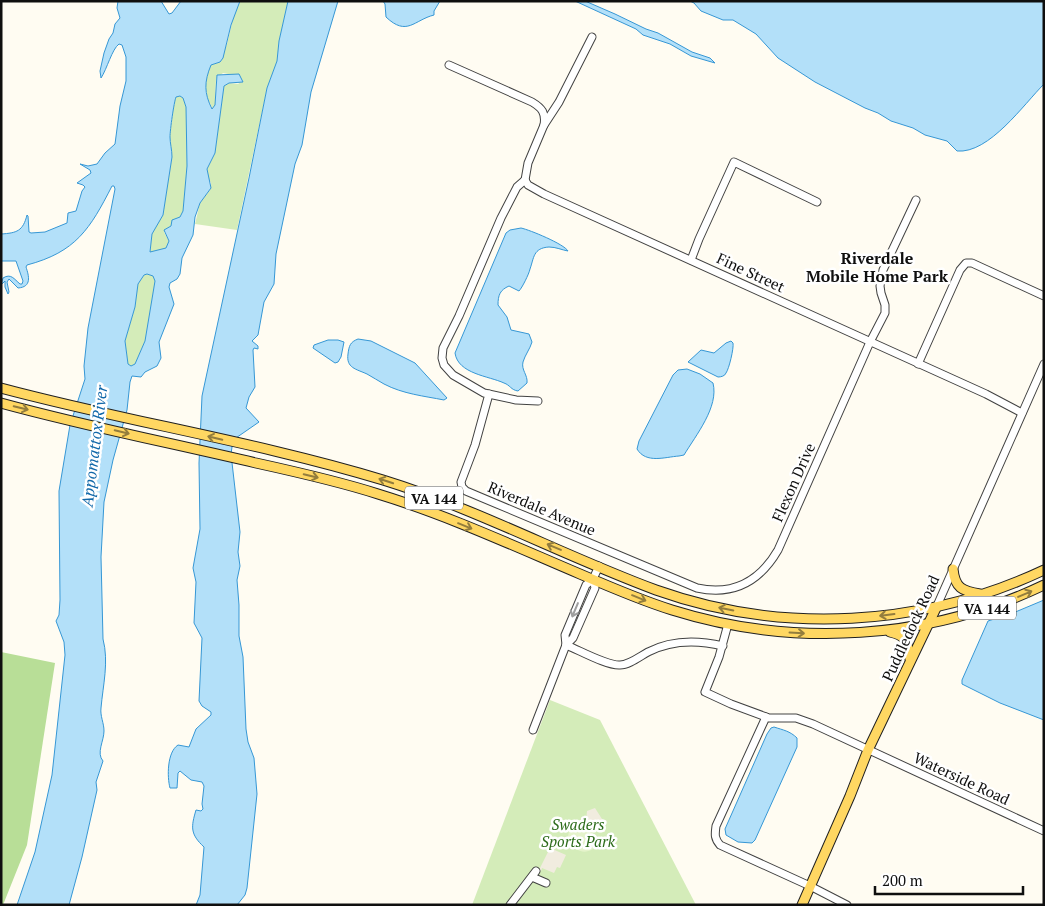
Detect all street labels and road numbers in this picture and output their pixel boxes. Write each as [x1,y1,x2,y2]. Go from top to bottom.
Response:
street label: Fine Street [714,248,789,297]
street label: Flexon Drive [767,439,819,525]
street label: Riverdale Avenue [485,476,599,540]
road number: VA 144 [405,486,463,509]
street label: Puddledock Road [877,572,943,684]
road number: VA 144 [958,596,1016,620]
street label: Waterside Road [911,747,1013,809]

